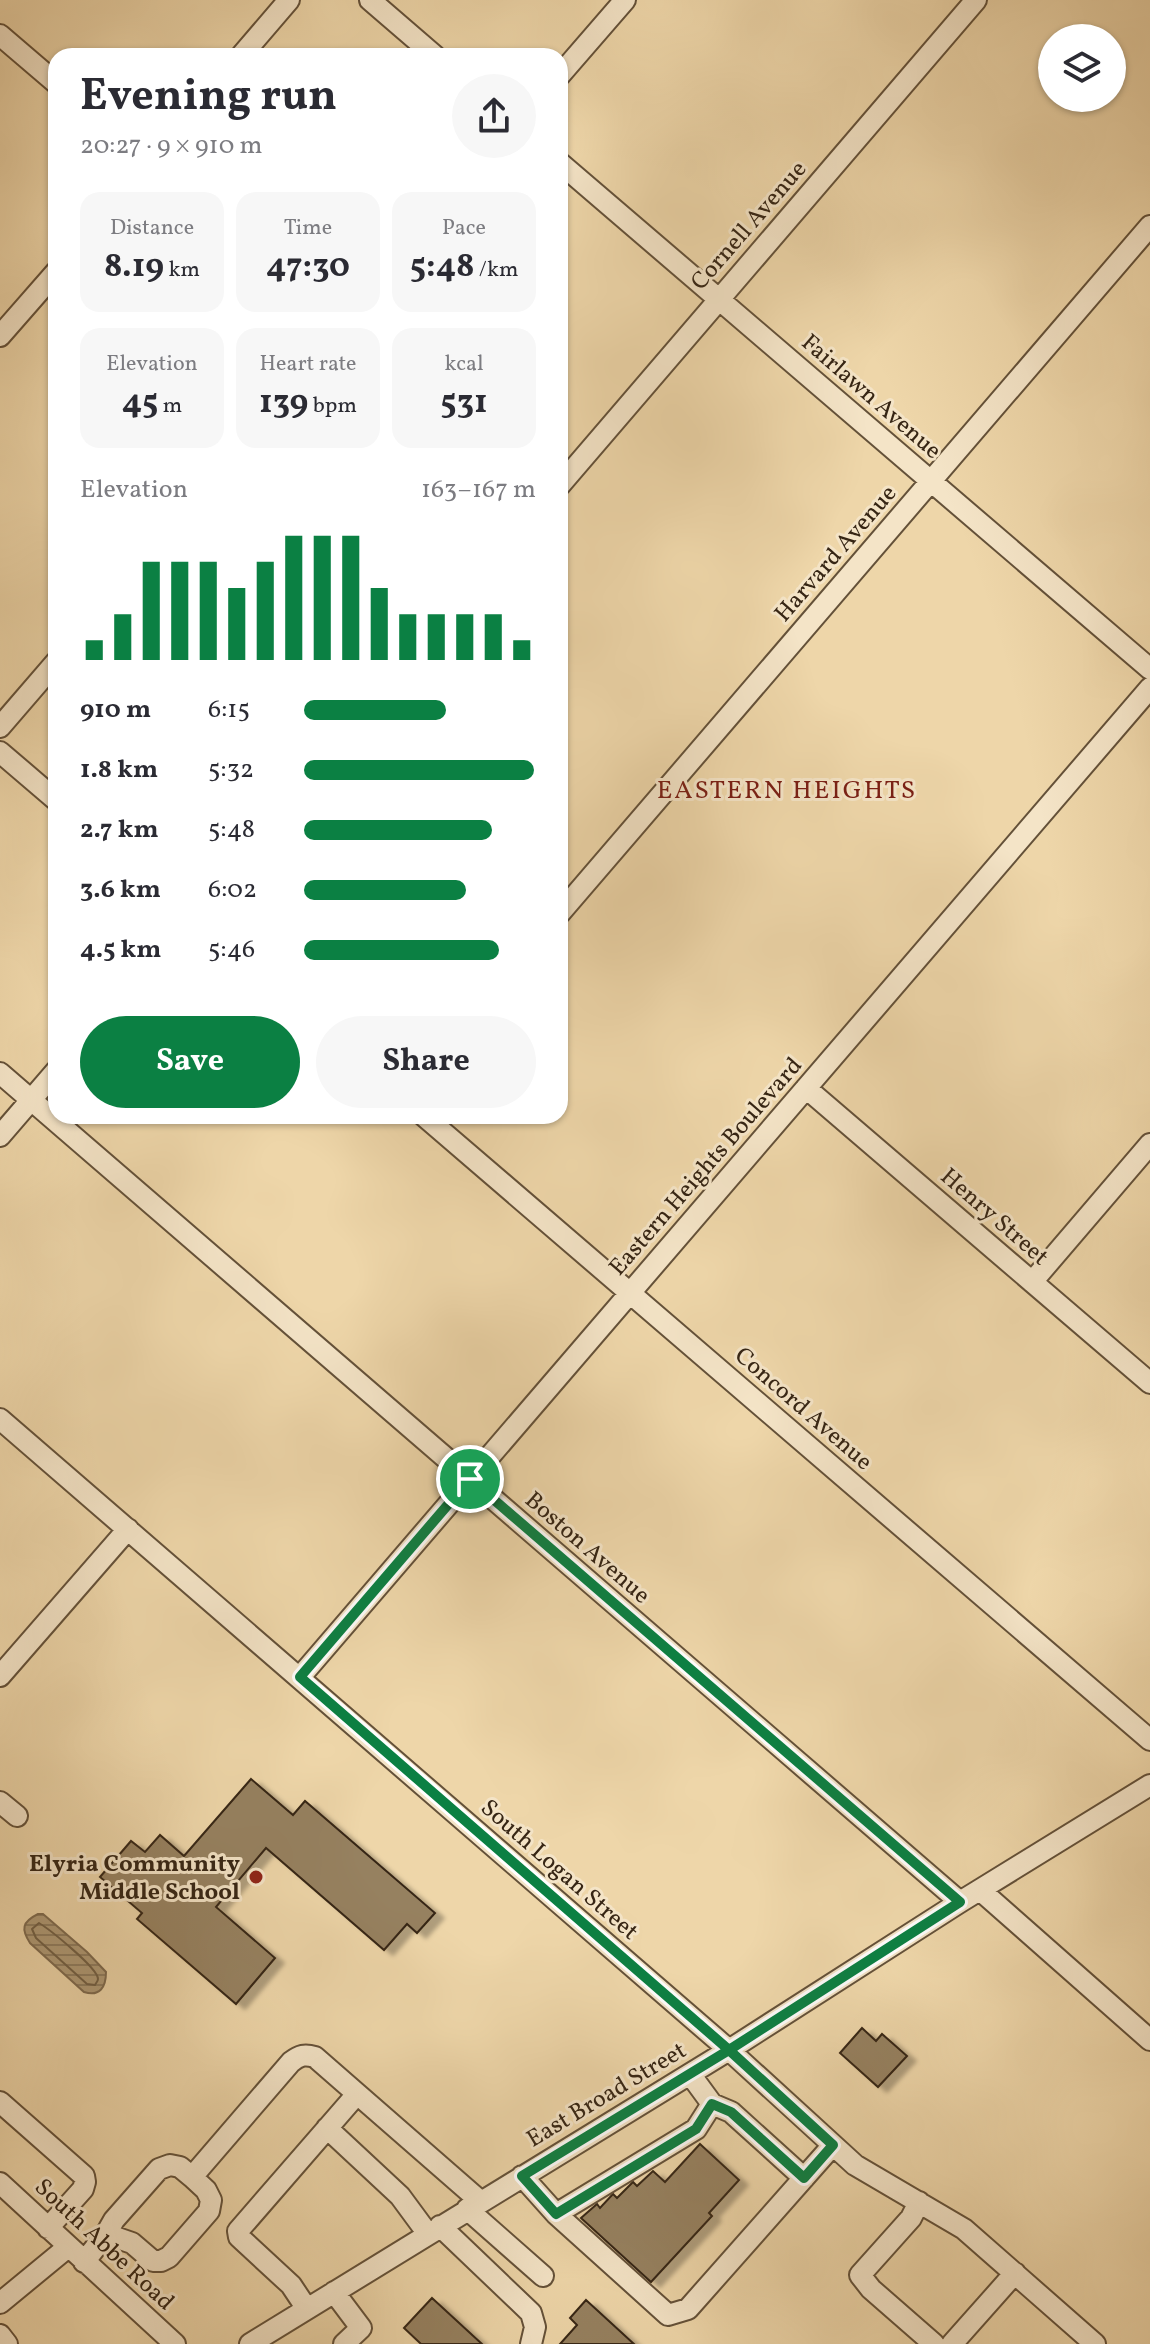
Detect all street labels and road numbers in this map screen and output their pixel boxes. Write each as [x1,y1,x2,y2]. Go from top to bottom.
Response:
street label: Cornell Avenue [684,154,815,299]
street label: Fairlawn Avenue [793,327,948,468]
street label: Harvard Avenue [767,478,906,630]
street label: Eastern Heights Boulevard [602,1051,811,1284]
street label: Henry Street [932,1161,1055,1274]
street label: Concord Avenue [726,1340,879,1479]
street label: Boston Avenue [516,1484,657,1613]
street label: South Logan Street [472,1792,645,1949]
street label: East Broad Street [521,2035,693,2157]
street label: South Abbe Road [26,2172,181,2319]

